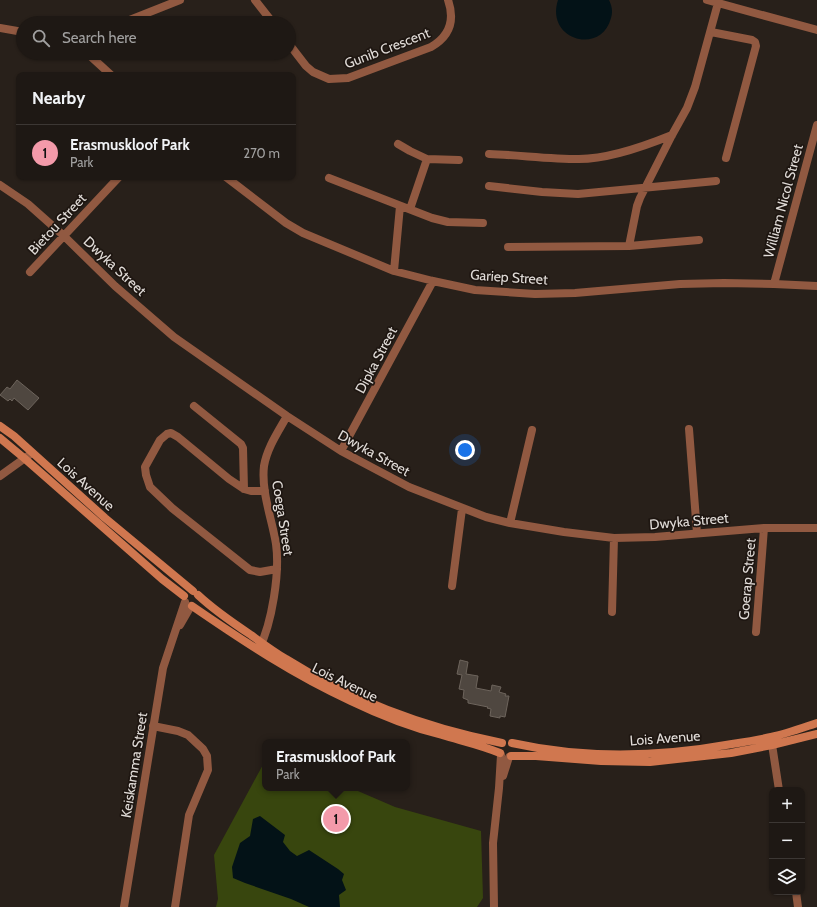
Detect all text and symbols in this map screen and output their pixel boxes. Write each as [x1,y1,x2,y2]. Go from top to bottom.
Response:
search box [16,16,296,60]
street label: Gunib Crescent [342,23,432,73]
icon: search [30,27,52,49]
text: Search here [62,29,137,47]
text: Nearby [32,88,85,108]
text: Erasmuskloof Park [70,136,190,154]
street label: William Nicol Street [759,142,807,260]
text: 1 [43,145,47,161]
text: 270 m [243,145,280,161]
text: Park [70,154,93,170]
street label: Bietou Street [24,189,90,258]
street label: Dwyka Street [80,232,150,300]
street label: Gariep Street [470,265,549,289]
street label: Dipka Street [351,323,401,396]
street label: Dwyka Street [335,426,413,480]
your location [455,440,475,460]
street label: Lois Avenue [54,454,118,514]
street label: Coega Street [268,479,298,557]
street label: Dwyka Street [649,509,730,533]
street label: Goerap Street [734,537,760,621]
street label: Lois Avenue [309,658,381,706]
street label: Keiskamma Street [117,711,151,819]
street label: Lois Avenue [629,727,701,749]
popup [262,739,410,791]
text: Erasmuskloof Park [276,748,396,766]
text: Park [276,766,300,782]
map controls [769,787,805,895]
button: + [769,787,805,823]
pin: 1 [323,804,349,834]
button: − [769,823,805,859]
button: layers [769,859,805,895]

